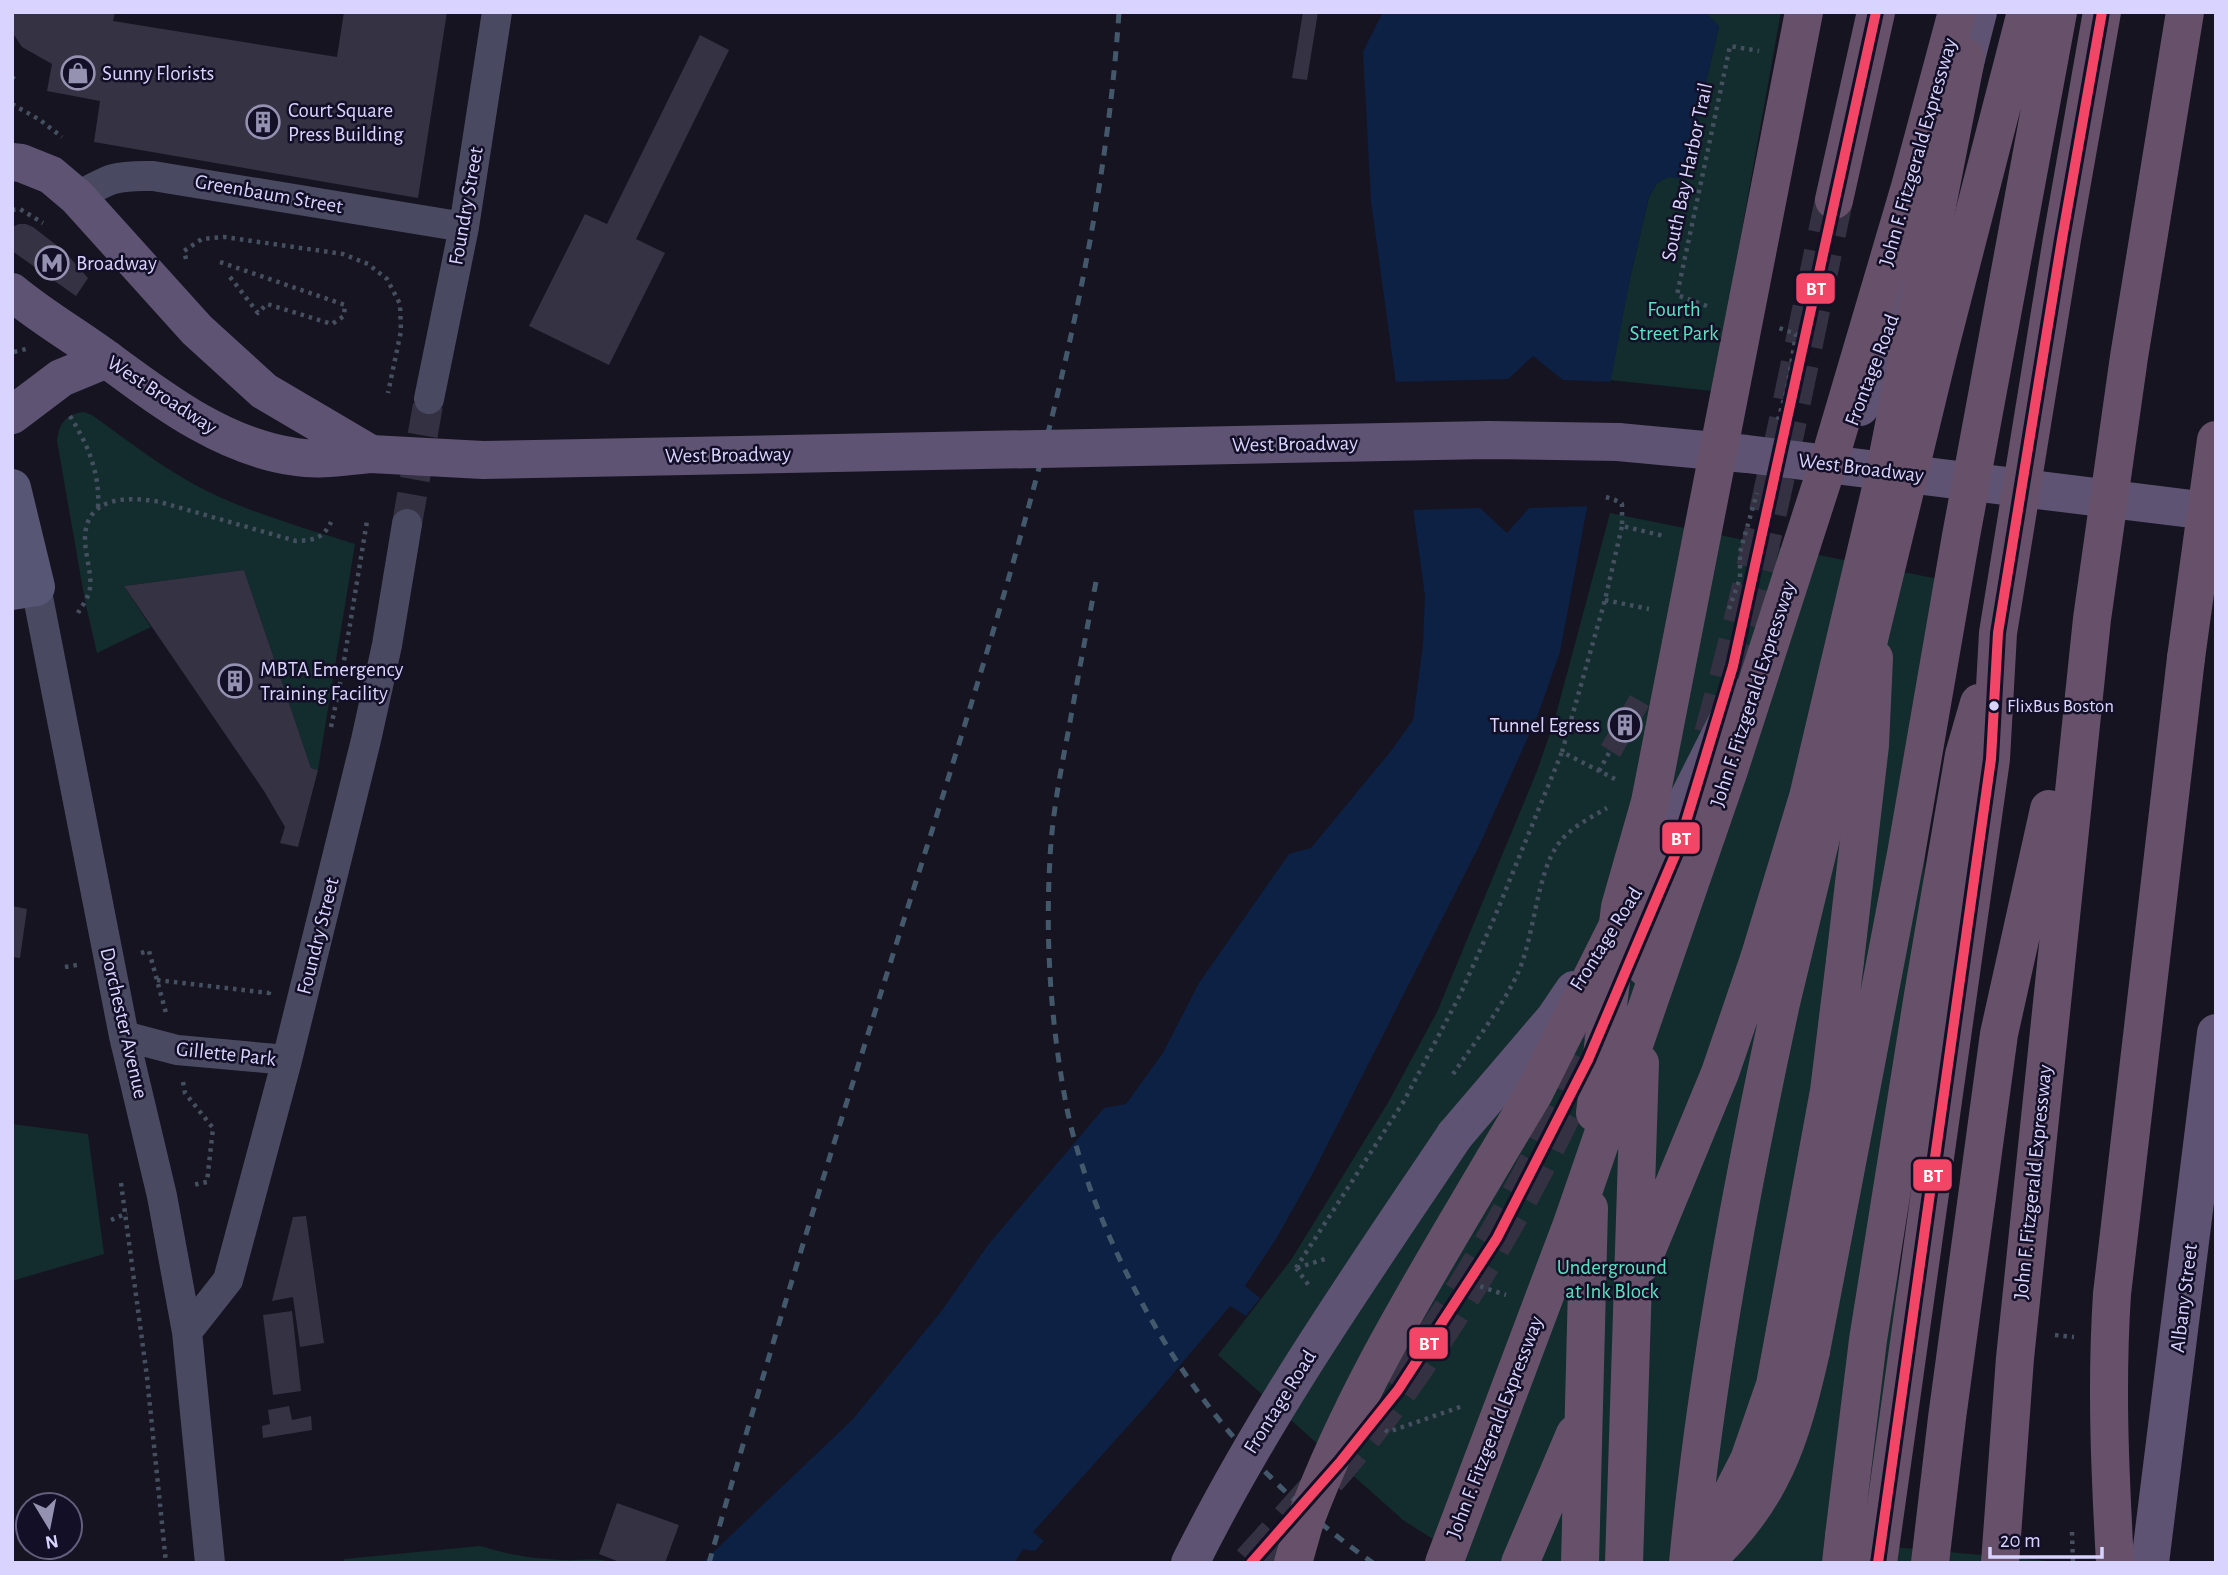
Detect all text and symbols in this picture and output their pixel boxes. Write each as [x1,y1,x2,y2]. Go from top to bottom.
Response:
street label: John F. Fitzgerald Expressway [1875,36,1961,268]
shop icon: Sunny Florists [59,54,97,92]
place label: Sunny Florists [102,63,214,84]
street label: South Bay Harbor Trail [1658,81,1716,263]
place label: Court Square Press Building [288,100,404,145]
building icon: Court Square Press Building [244,103,282,141]
street label: Foundry Street [445,145,487,267]
street label: Greenbaum Street [193,171,345,217]
metro station icon: Broadway [33,244,71,282]
place label: Broadway [76,253,157,274]
line badge: BT [1795,272,1836,305]
text: BT [1806,280,1827,299]
park label: Fourth Street Park [1629,299,1719,344]
street label: Frontage Road [1841,311,1903,429]
street label: West Broadway [103,352,221,438]
street label: West Broadway [1232,432,1358,456]
street label: West Broadway [665,443,791,467]
street label: West Broadway [1797,450,1925,486]
street label: John F. Fitzgerald Expressway [1707,579,1799,809]
place label: MBTA Emergency Training Facility [260,659,404,704]
building icon: MBTA Emergency Training Facility [216,662,254,700]
place label: FlixBus Boston [2007,697,2114,716]
marker: FlixBus Boston [1987,699,2001,713]
building icon: Tunnel Egress [1606,706,1644,744]
place label: Tunnel Egress [1489,715,1600,736]
line badge: BT [1661,821,1701,855]
text: BT [1671,830,1692,849]
street label: Foundry Street [293,875,343,997]
street label: Frontage Road [1566,883,1646,994]
street label: Dorchester Avenue [96,945,152,1101]
street label: Gillette Park [175,1038,277,1070]
street label: John F. Fitzgerald Expressway [2010,1064,2056,1300]
line badge: BT [1912,1158,1953,1192]
text: BT [1923,1167,1944,1186]
street label: Albany Street [2167,1242,2201,1354]
park label: Underground at Ink Block [1557,1257,1667,1302]
street label: John F. Fitzgerald Expressway [1443,1313,1547,1541]
line badge: BT [1408,1326,1449,1360]
text: BT [1419,1335,1440,1354]
street label: Frontage Road [1240,1346,1320,1457]
north arrow [14,1491,84,1561]
scale bar [1990,1516,2102,1560]
text: 20 m [2000,1530,2041,1551]
text: N [44,1531,60,1552]

